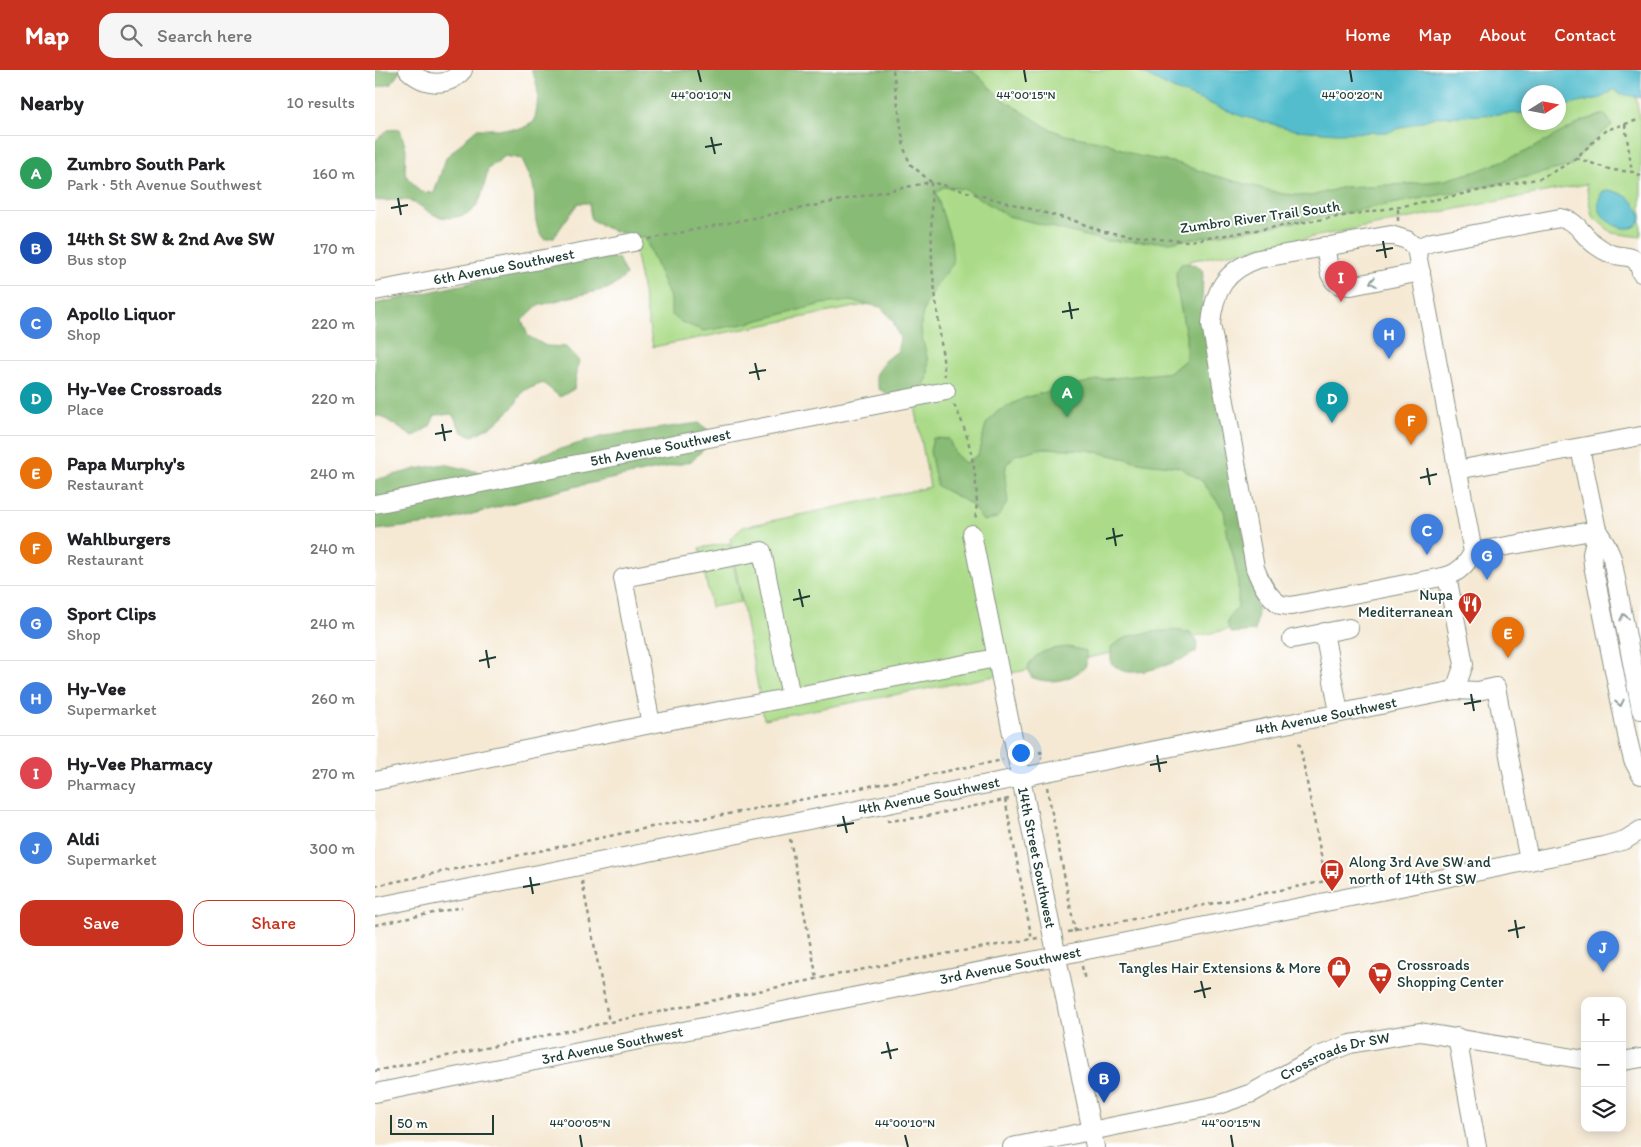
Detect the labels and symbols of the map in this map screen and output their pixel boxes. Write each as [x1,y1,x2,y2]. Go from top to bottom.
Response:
north arrow [1521,85,1566,130]
text: 44°00'10"N [671,88,731,102]
text: 44°00'15"N [996,88,1056,102]
text: 44°00'20"N [1321,88,1383,102]
street label: Zumbro River Trail South [1179,197,1341,237]
street label: 6th Avenue Southwest [432,244,576,289]
pin: I [1325,261,1357,302]
one-way arrow [1368,276,1377,286]
pin: H [1373,318,1405,359]
pin: A [1051,376,1083,417]
pin: D [1316,382,1348,423]
pin: F [1395,404,1427,445]
street label: 5th Avenue Southwest [589,425,733,470]
pin: C [1411,514,1443,555]
pin: G [1471,539,1503,580]
place label: Nupa Mediterranean [1358,586,1454,621]
restaurant icon: Nupa Mediterranean [1457,591,1483,625]
one-way arrow [1619,612,1629,621]
pin: E [1492,617,1524,658]
street label: 4th Avenue Southwest [1254,693,1399,739]
one-way arrow [1614,699,1624,707]
your location [1008,740,1034,766]
street label: 4th Avenue Southwest [856,773,1002,819]
street label: 14th Street Southwest [1014,785,1060,930]
place label: Along 3rd Ave SW and north of 14th St SW [1349,853,1491,888]
bus stop icon: Along 3rd Ave SW and north of 14th St SW [1319,858,1345,892]
pin: J [1587,931,1619,972]
street label: 3rd Avenue Southwest [938,942,1083,988]
shop icon: Tangles Hair Extensions & More [1326,955,1352,989]
place label: Crossroads Shopping Center [1397,956,1504,991]
place label: Tangles Hair Extensions & More [1119,959,1321,977]
supermarket icon: Crossroads Shopping Center [1367,961,1393,995]
street label: 3rd Avenue Southwest [540,1022,685,1068]
street label: Crossroads Dr SW [1277,1028,1391,1085]
pin: B [1088,1062,1120,1103]
scale bar [390,1112,494,1135]
text: 44°00'05"N [549,1116,611,1130]
text: 44°00'10"N [875,1116,935,1130]
text: 44°00'15"N [1201,1116,1261,1130]

